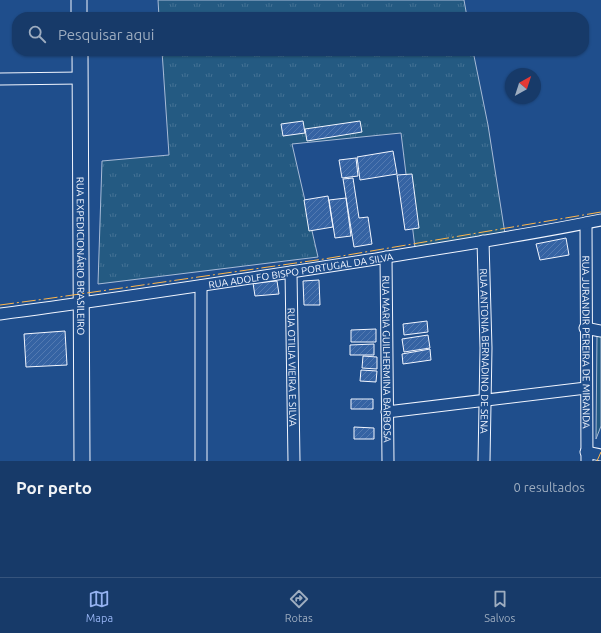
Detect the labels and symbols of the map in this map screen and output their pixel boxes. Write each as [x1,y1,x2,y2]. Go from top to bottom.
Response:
north arrow [505,68,541,104]
street label: RUA EXPEDICIONÁRIO BRASILEIRO [75,177,88,336]
street label: RUA ADOLFO BISPO PORTUGAL DA SILVA [208,250,394,290]
street label: RUA JURANDIR PEREIRA DE MIRANDA [581,255,592,429]
street label: RUA ANTONIA BERNADINO DE SENA [478,268,492,434]
street label: RUA MARIA GUILHERMINA BARBOSA [381,276,393,443]
street label: RUA OTILIA VIEIRA E SILVA [286,308,299,427]

